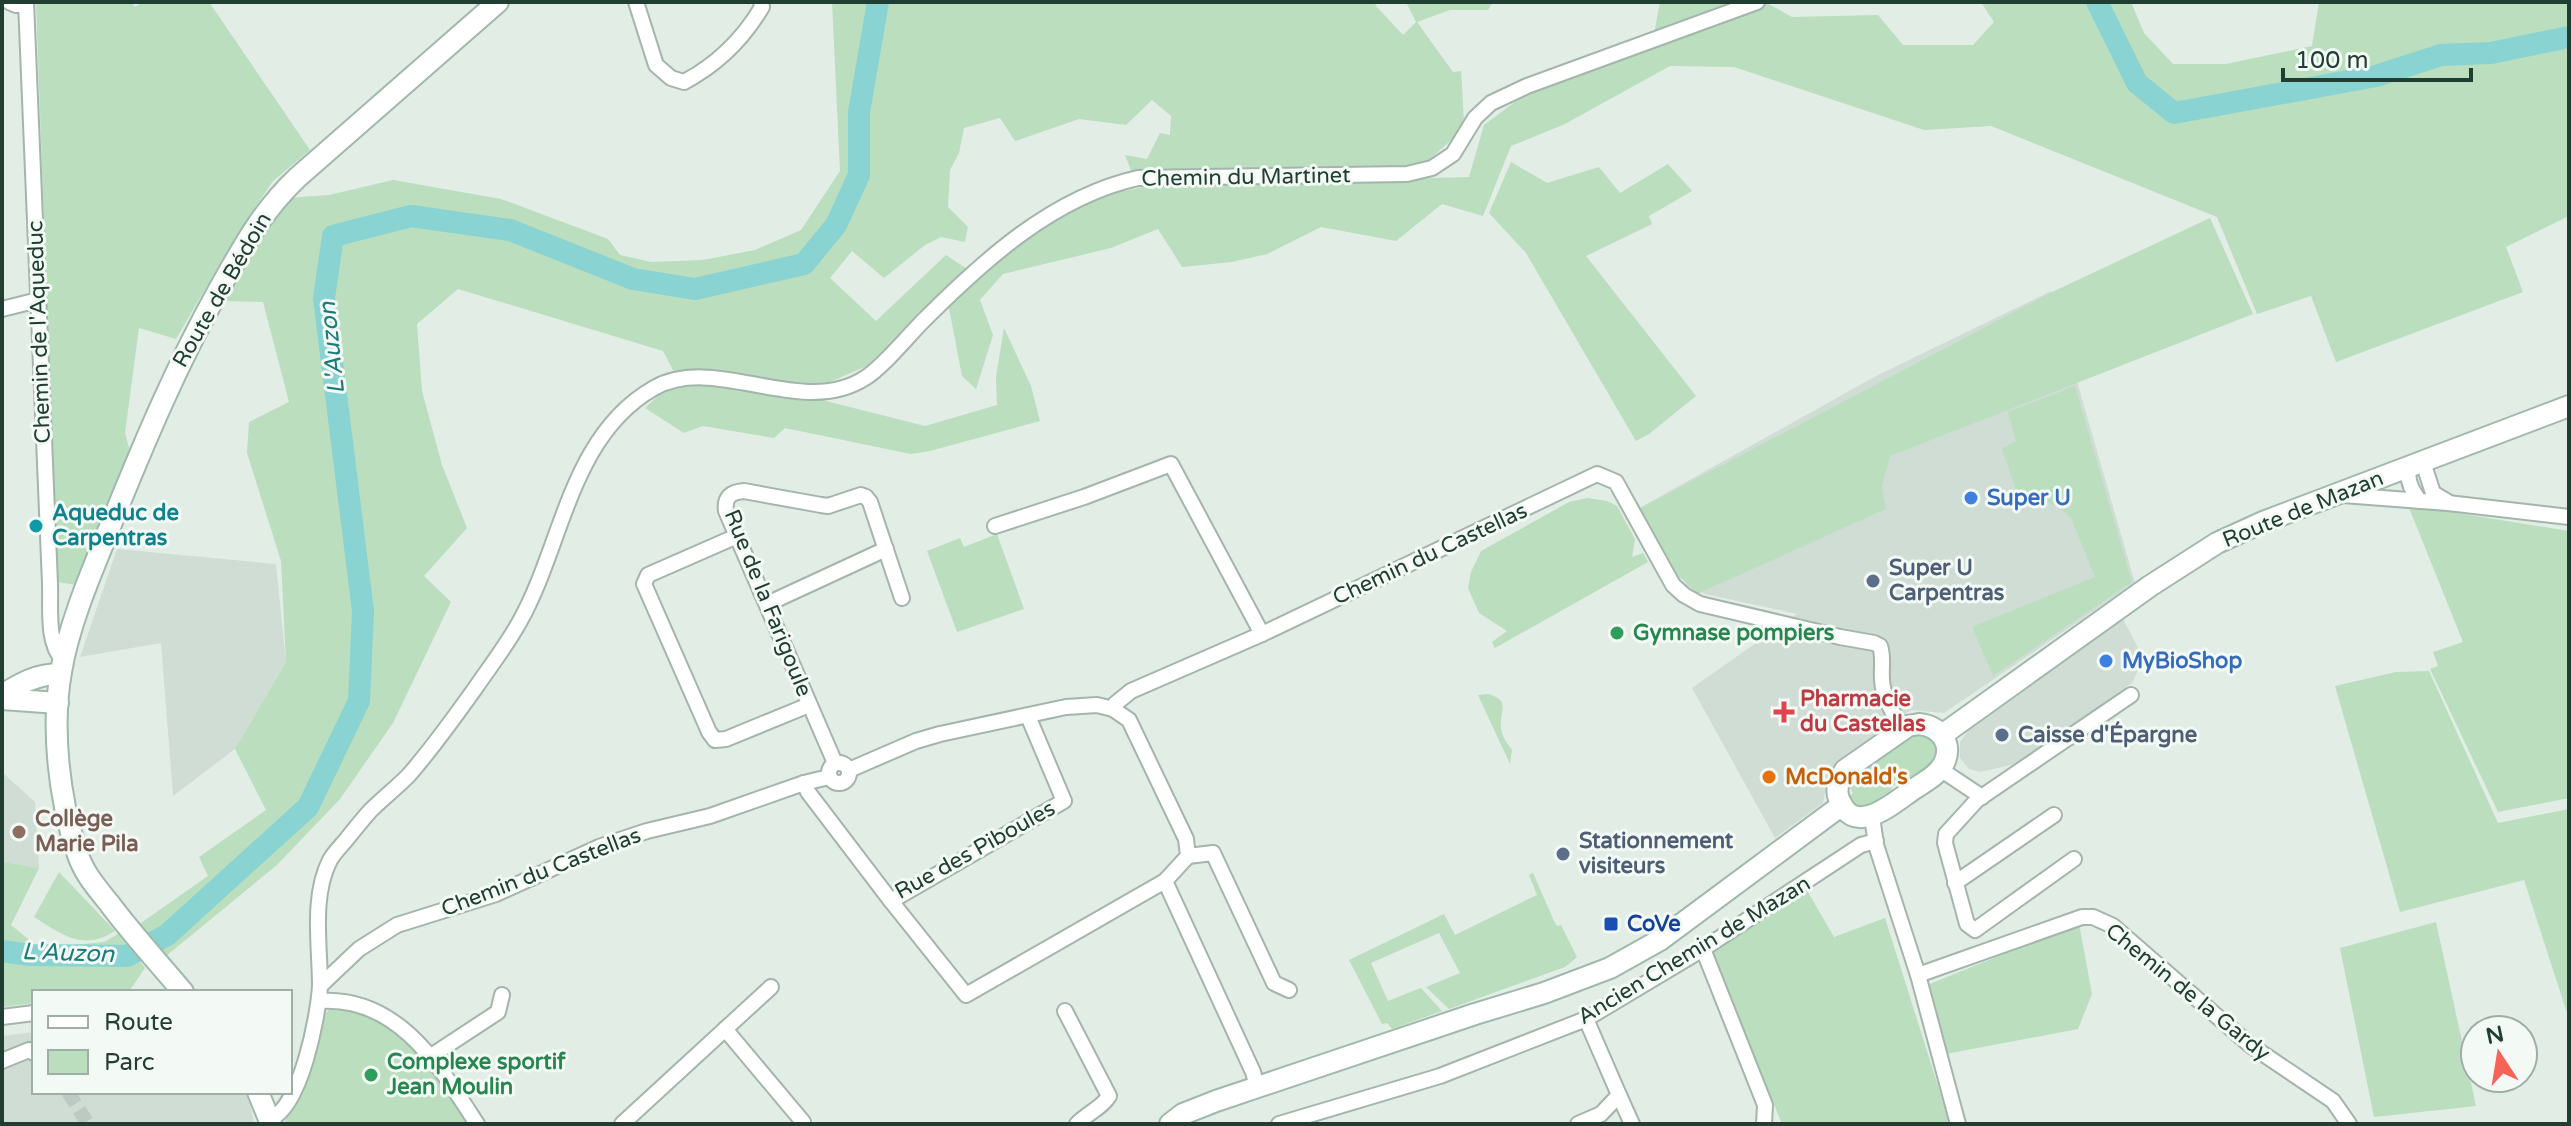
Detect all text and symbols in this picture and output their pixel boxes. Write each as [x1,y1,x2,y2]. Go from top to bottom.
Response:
scale bar [2283,32,2471,82]
text: 100 m [2295,46,2369,75]
street label: Chemin du Martinet [1141,162,1351,192]
street label: Route de Bédoin [167,208,277,372]
street label: Chemin de l'Aqueduc [22,220,56,444]
water label: L'Auzon [313,299,351,396]
street label: Route de Mazan [2219,465,2387,553]
place label: Super U [1987,485,2071,511]
marker: Super U [1962,489,1980,507]
street label: Chemin du Castellas [1329,497,1531,611]
place label: Aqueduc de Carpentras [52,500,179,551]
street label: Rue de la Farigoule [719,506,817,700]
marker: Aqueduc de Carpentras [27,517,45,535]
place label: Super U Carpentras [1889,555,2005,606]
marker: Super U Carpentras [1864,572,1882,590]
place label: Gymnase pompiers [1633,620,1835,646]
marker: Gymnase pompiers [1608,624,1626,642]
place label: MyBioShop [2122,648,2242,674]
marker: MyBioShop [2097,652,2115,670]
place label: Pharmacie du Castellas [1800,686,1926,737]
marker: Pharmacie du Castellas [1775,703,1793,721]
place label: Caisse d'Épargne [2018,721,2197,748]
marker: Caisse d'Épargne [1993,726,2011,744]
place label: McDonald's [1785,764,1908,790]
marker: McDonald's [1760,768,1778,786]
street label: Rue des Piboules [890,795,1060,905]
place label: Collège Marie Pila [35,806,139,857]
street label: Chemin du Castellas [438,822,644,922]
marker: Collège Marie Pila [10,823,28,841]
place label: Stationnement visiteurs [1579,828,1734,879]
marker: Stationnement visiteurs [1554,845,1572,863]
street label: Ancien Chemin de Mazan [1573,870,1815,1030]
place label: CoVe [1627,911,1681,937]
marker: CoVe [1602,915,1620,933]
street label: Chemin de la Gardy [2100,918,2276,1067]
water label: L'Auzon [21,937,116,969]
legend [32,990,292,1094]
text: Route [104,1008,173,1037]
north arrow [2459,1014,2539,1094]
text: N [2484,1021,2506,1050]
text: Parc [104,1048,155,1077]
place label: Complexe sportif Jean Moulin [386,1049,566,1100]
marker: Complexe sportif Jean Moulin [362,1066,380,1084]

